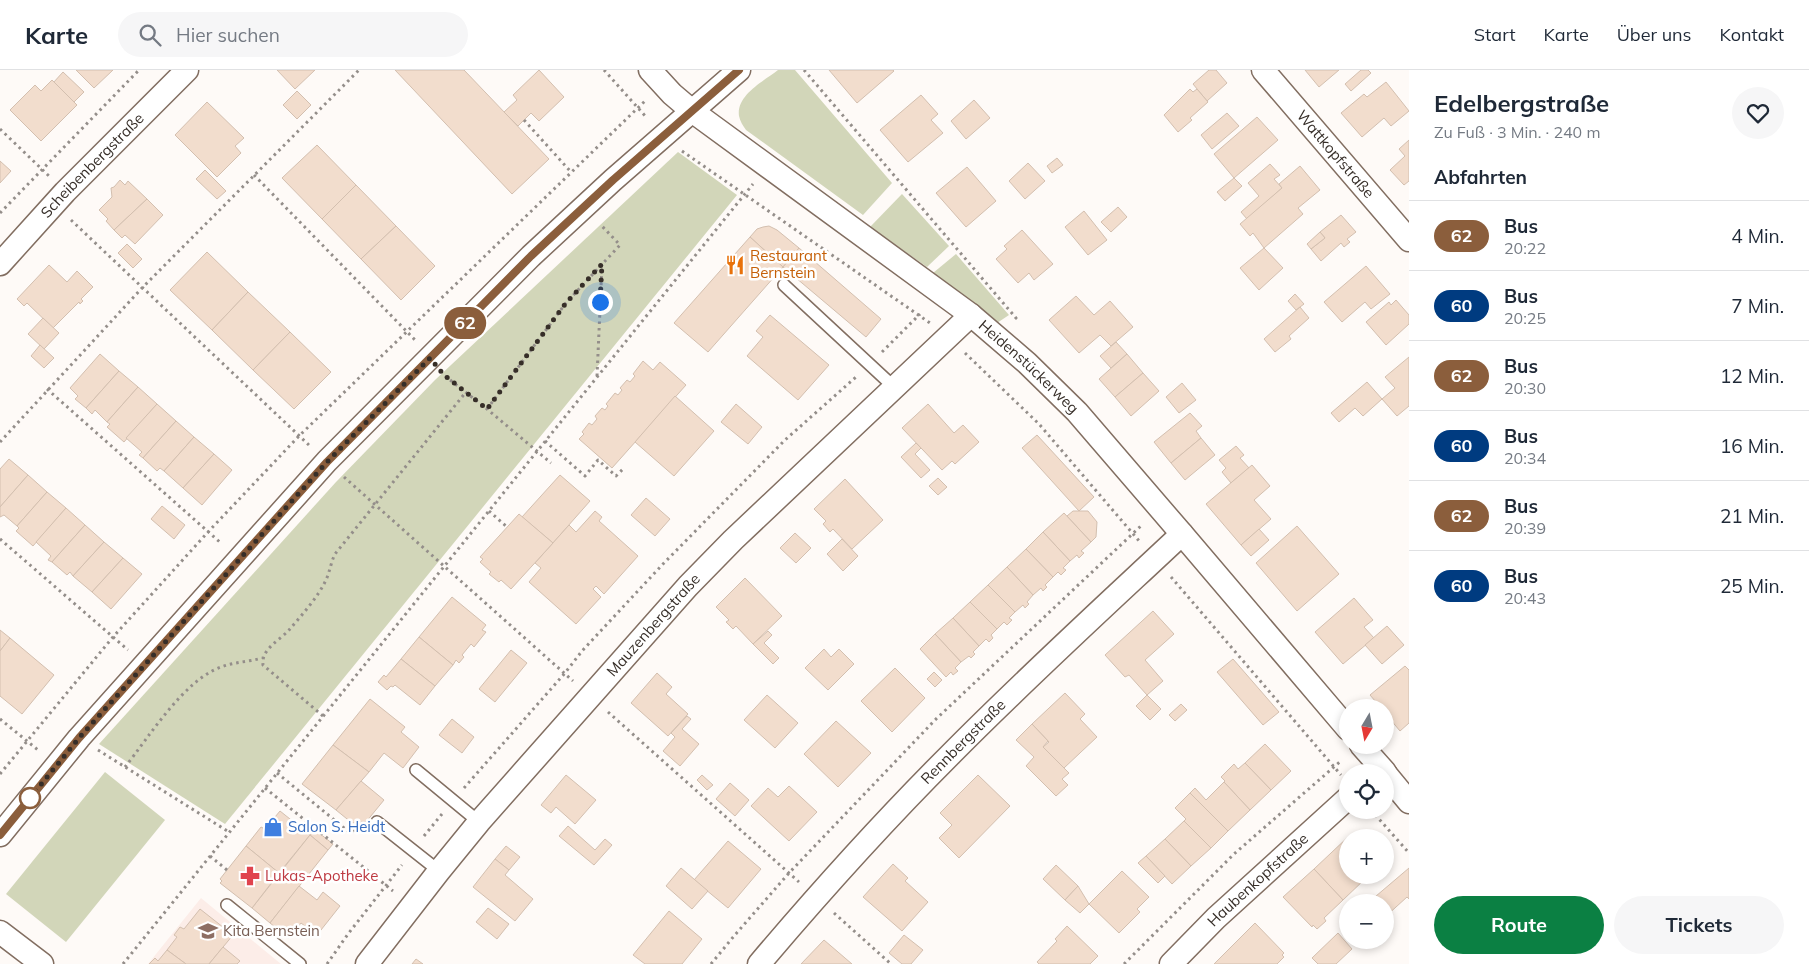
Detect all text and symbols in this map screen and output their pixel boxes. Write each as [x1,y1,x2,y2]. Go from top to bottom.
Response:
search box [118,12,468,57]
text: Karte [25,20,88,50]
icon: search [136,21,164,49]
text: Hier suchen [176,23,280,47]
text: Start [1474,23,1515,46]
text: Karte [1543,23,1589,46]
text: Über uns [1617,23,1692,46]
text: Kontakt [1720,23,1784,46]
button: heart [1732,87,1784,139]
text: Edelbergstraße [1434,88,1609,118]
street label: Wattkopfstraße [1293,106,1379,202]
street label: Scheibenbergstraße [36,109,148,222]
text: Zu Fuß · 3 Min. · 240 m [1434,122,1600,142]
text: Abfahrten [1434,165,1527,189]
text: Bus [1504,214,1538,238]
text: 62 [1451,224,1472,247]
text: 4 Min. [1731,224,1784,248]
text: 20:22 [1504,238,1546,258]
place label: Restaurant Bernstein [750,246,827,282]
restaurant icon: Restaurant Bernstein [724,254,746,276]
text: Bus [1504,284,1538,308]
your location [588,290,613,315]
text: 60 [1451,294,1472,317]
text: 7 Min. [1731,294,1784,318]
line badge: 62 [442,307,488,339]
text: 20:25 [1504,308,1546,328]
text: 62 [454,311,476,334]
street label: Heidenstückerweg [975,316,1083,418]
text: Bus [1504,354,1538,378]
text: 62 [1451,364,1472,387]
text: 12 Min. [1720,364,1784,388]
text: 20:30 [1504,378,1546,398]
text: Bus [1504,424,1538,448]
text: 60 [1451,434,1472,457]
text: 16 Min. [1720,434,1784,458]
text: 20:34 [1504,448,1546,468]
text: Bus [1504,494,1538,518]
text: 62 [1451,504,1472,527]
text: 21 Min. [1720,504,1784,528]
text: 20:39 [1504,518,1546,538]
text: Bus [1504,564,1538,588]
street label: Mauzenbergstraße [602,569,704,680]
text: 60 [1451,574,1472,597]
text: 25 Min. [1720,574,1784,598]
text: 20:43 [1504,588,1546,608]
street label: Rennbergstraße [917,695,1010,788]
north arrow [1339,699,1394,754]
map controls [1339,699,1394,949]
button: locate [1339,764,1394,819]
unlabelled marker [19,787,41,809]
shop icon: Salon S. Heidt [262,816,284,838]
place label: Salon S. Heidt [288,817,385,836]
street label: Haubenkopfstraße [1203,829,1312,930]
button: + [1339,829,1394,884]
pharmacy icon: Lukas-Apotheke [239,865,261,887]
place label: Lukas-Apotheke [265,866,378,885]
button: − [1339,894,1394,949]
button: Route [1434,896,1604,954]
button: Tickets [1614,896,1784,954]
school or university icon: Kita Bernstein [197,920,219,942]
place label: Kita Bernstein [223,921,320,940]

